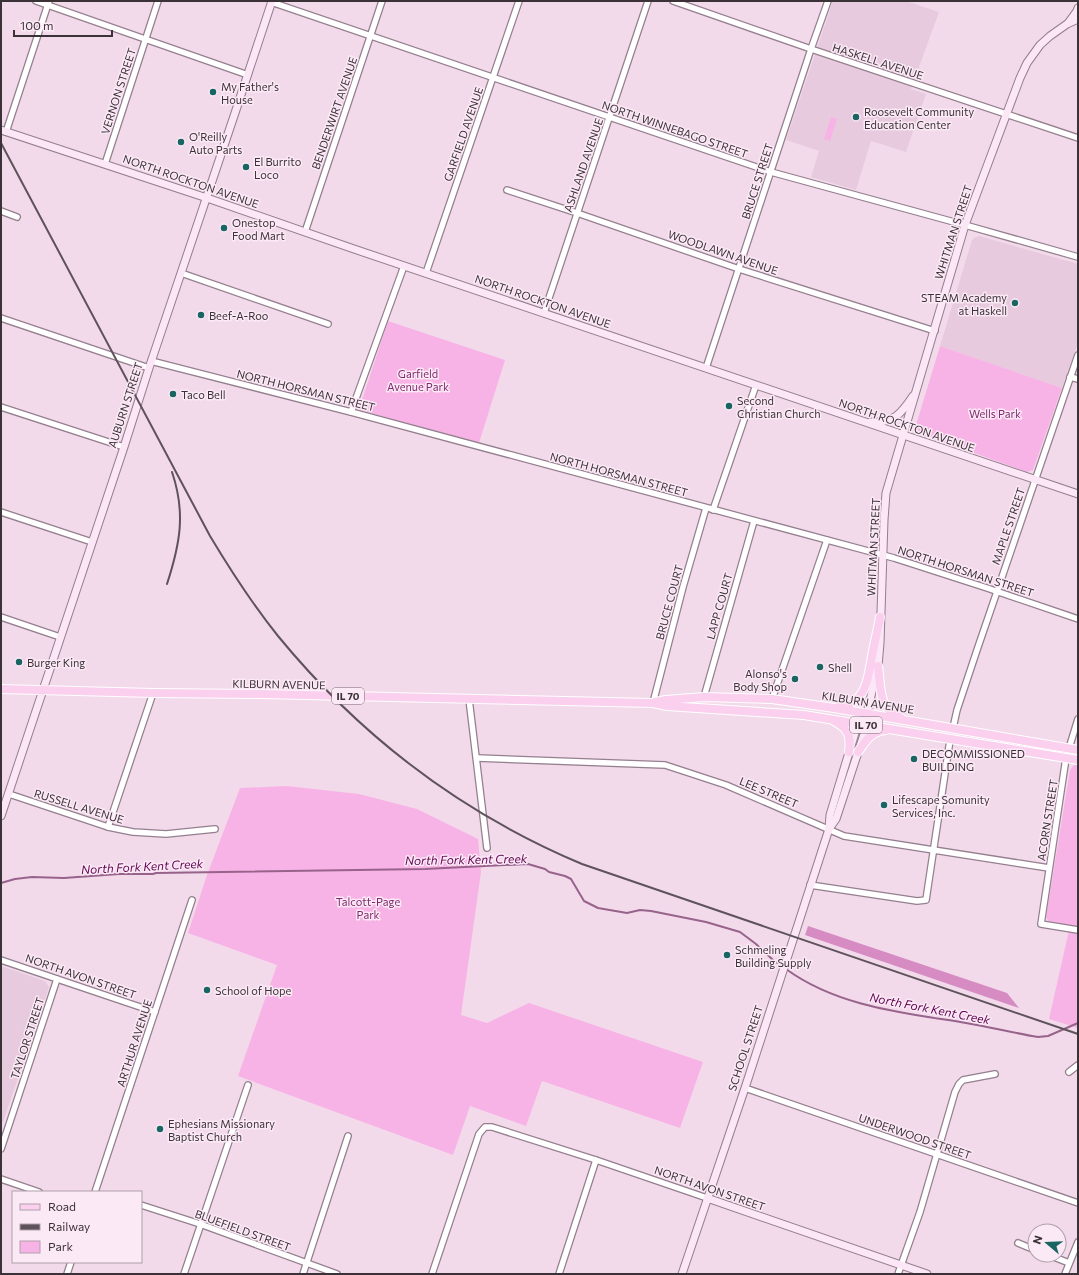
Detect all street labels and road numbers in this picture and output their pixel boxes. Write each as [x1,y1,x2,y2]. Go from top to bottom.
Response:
street label: HASKELL AVENUE [831,40,925,82]
street label: VERNON STREET [98,46,138,136]
street label: BENDERWIRT AVENUE [309,55,359,171]
street label: GARFIELD AVENUE [441,85,485,183]
street label: NORTH WINNEBAGO STREET [600,98,750,160]
street label: ASHLAND AVENUE [561,116,605,214]
street label: BRUCE STREET [739,141,775,221]
street label: NORTH ROCKTON AVENUE [121,152,261,210]
street label: WHITMAN STREET [932,183,974,281]
street label: WOODLAWN AVENUE [666,227,780,277]
street label: NORTH ROCKTON AVENUE [473,272,613,330]
street label: AUBURN STREET [105,361,145,449]
street label: NORTH HORSMAN STREET [235,366,377,414]
street label: NORTH ROCKTON AVENUE [837,396,977,454]
street label: NORTH HORSMAN STREET [549,449,689,499]
street label: MAPLE STREET [989,486,1027,566]
street label: WHITMAN STREET [864,497,882,597]
street label: NORTH HORSMAN STREET [896,543,1036,599]
street label: BRUCE COURT [653,563,685,641]
street label: LAPP COURT [703,571,735,641]
street label: KILBURN AVENUE [232,677,326,691]
road number: IL 70 [332,688,364,704]
street label: KILBURN AVENUE [821,688,915,716]
road number: IL 70 [850,717,882,733]
street label: LEE STREET [738,774,800,810]
street label: ACORN STREET [1034,778,1060,862]
street label: RUSSELL AVENUE [33,786,125,826]
street label: NORTH AVON STREET [24,951,138,1001]
street label: TAYLOR STREET [8,995,46,1081]
street label: ARTHUR AVENUE [114,998,154,1088]
street label: SCHOOL STREET [725,1003,765,1093]
street label: UNDERWOOD STREET [857,1111,973,1161]
street label: NORTH AVON STREET [653,1163,767,1213]
street label: BLUEFIELD STREET [193,1207,293,1253]

